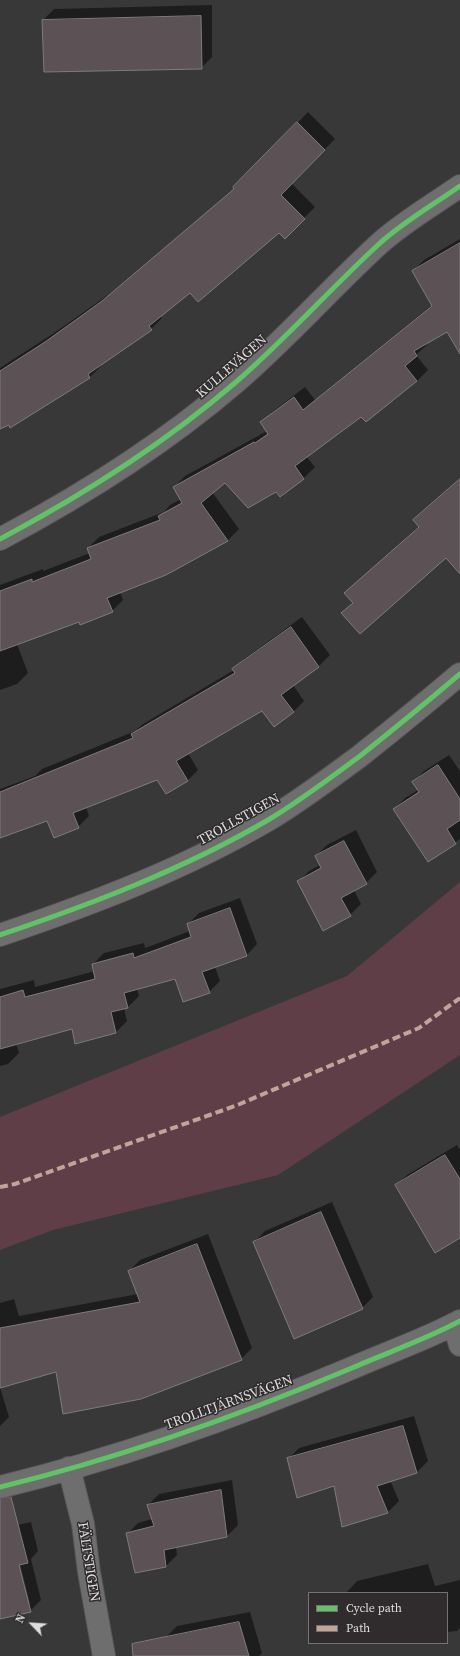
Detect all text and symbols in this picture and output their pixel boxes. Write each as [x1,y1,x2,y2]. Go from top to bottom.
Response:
street label: KULLEVÄGEN [193,332,271,402]
street label: TROLLSTIGEN [195,790,283,850]
street label: TROLLTJÄRNSVÄGEN [163,1372,295,1434]
street label: FÄLTSTIGEN [73,1521,103,1603]
legend [308,1592,448,1644]
text: Cycle path [346,1600,402,1616]
north arrow [12,1604,52,1644]
text: N [12,1612,29,1626]
text: Path [346,1620,370,1636]

